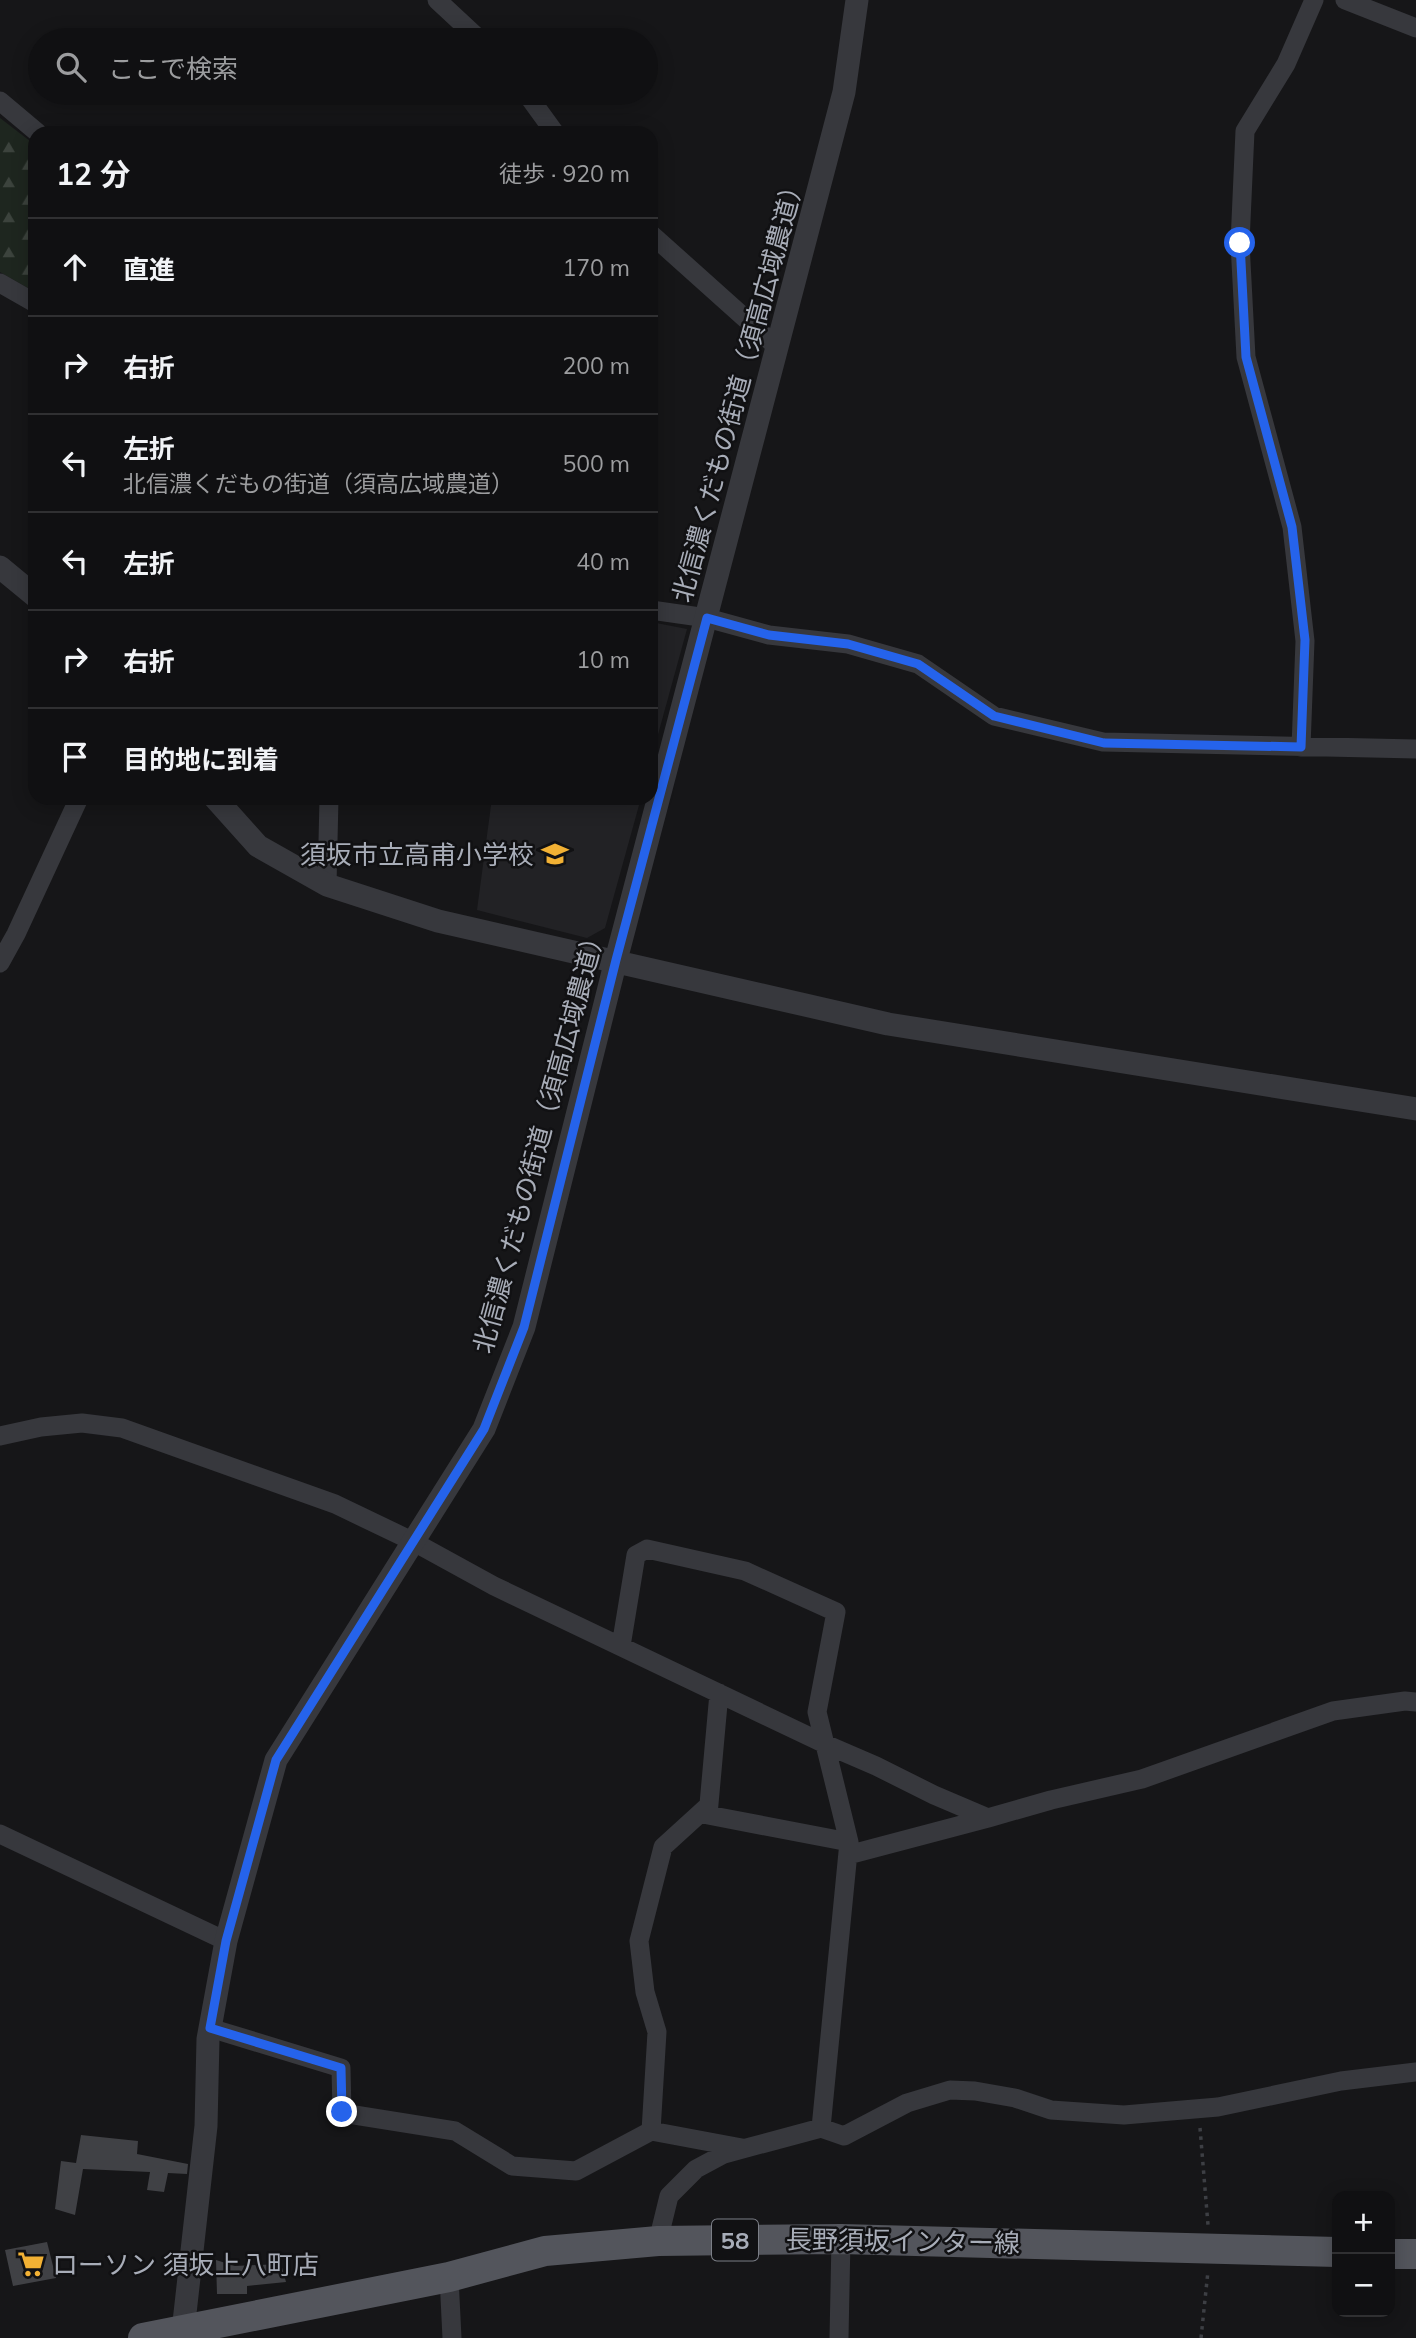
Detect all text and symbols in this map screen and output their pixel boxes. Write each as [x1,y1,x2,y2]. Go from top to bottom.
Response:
search box [28,28,658,105]
icon: search [52,48,90,86]
text: ここで検索 [108,52,238,85]
text: 12 分 [56,155,130,193]
text: 徒歩 · 920 m [499,159,630,188]
street label: 北信濃くだもの街道（須高広域農道） [665,170,811,606]
route start [1224,227,1255,258]
icon: ahead [56,248,94,286]
text: 直進 [123,253,175,286]
text: 170 m [562,253,630,282]
icon: right [56,346,94,384]
text: 右折 [123,351,175,384]
text: 200 m [562,351,630,380]
text: 左折 [123,432,175,465]
icon: left [56,444,94,482]
text: 500 m [562,449,630,478]
text: 北信濃くだもの街道（須高広域農道） [123,469,514,498]
icon: left [56,542,94,580]
text: 左折 [123,547,175,580]
text: 40 m [576,547,630,576]
icon: right [56,640,94,678]
text: 右折 [123,645,175,678]
text: 10 m [576,645,630,674]
icon: arrive [56,738,94,776]
text: 目的地に到着 [123,743,279,776]
place label: 須坂市立高甫小学校 [300,838,534,871]
school or university icon: 須坂市立高甫小学校 [540,839,570,869]
street label: 北信濃くだもの街道（須高広域農道） [466,921,612,1357]
route end [326,2096,357,2127]
map controls [1332,2191,1395,2317]
button: + [1332,2191,1395,2254]
road number: 58 [712,2220,758,2260]
street label: 長野須坂インター線 [786,2222,1020,2260]
place label: ローソン 須坂上八町店 [52,2248,319,2281]
supermarket icon: ローソン 須坂上八町店 [16,2249,46,2279]
button: − [1332,2254,1395,2317]

